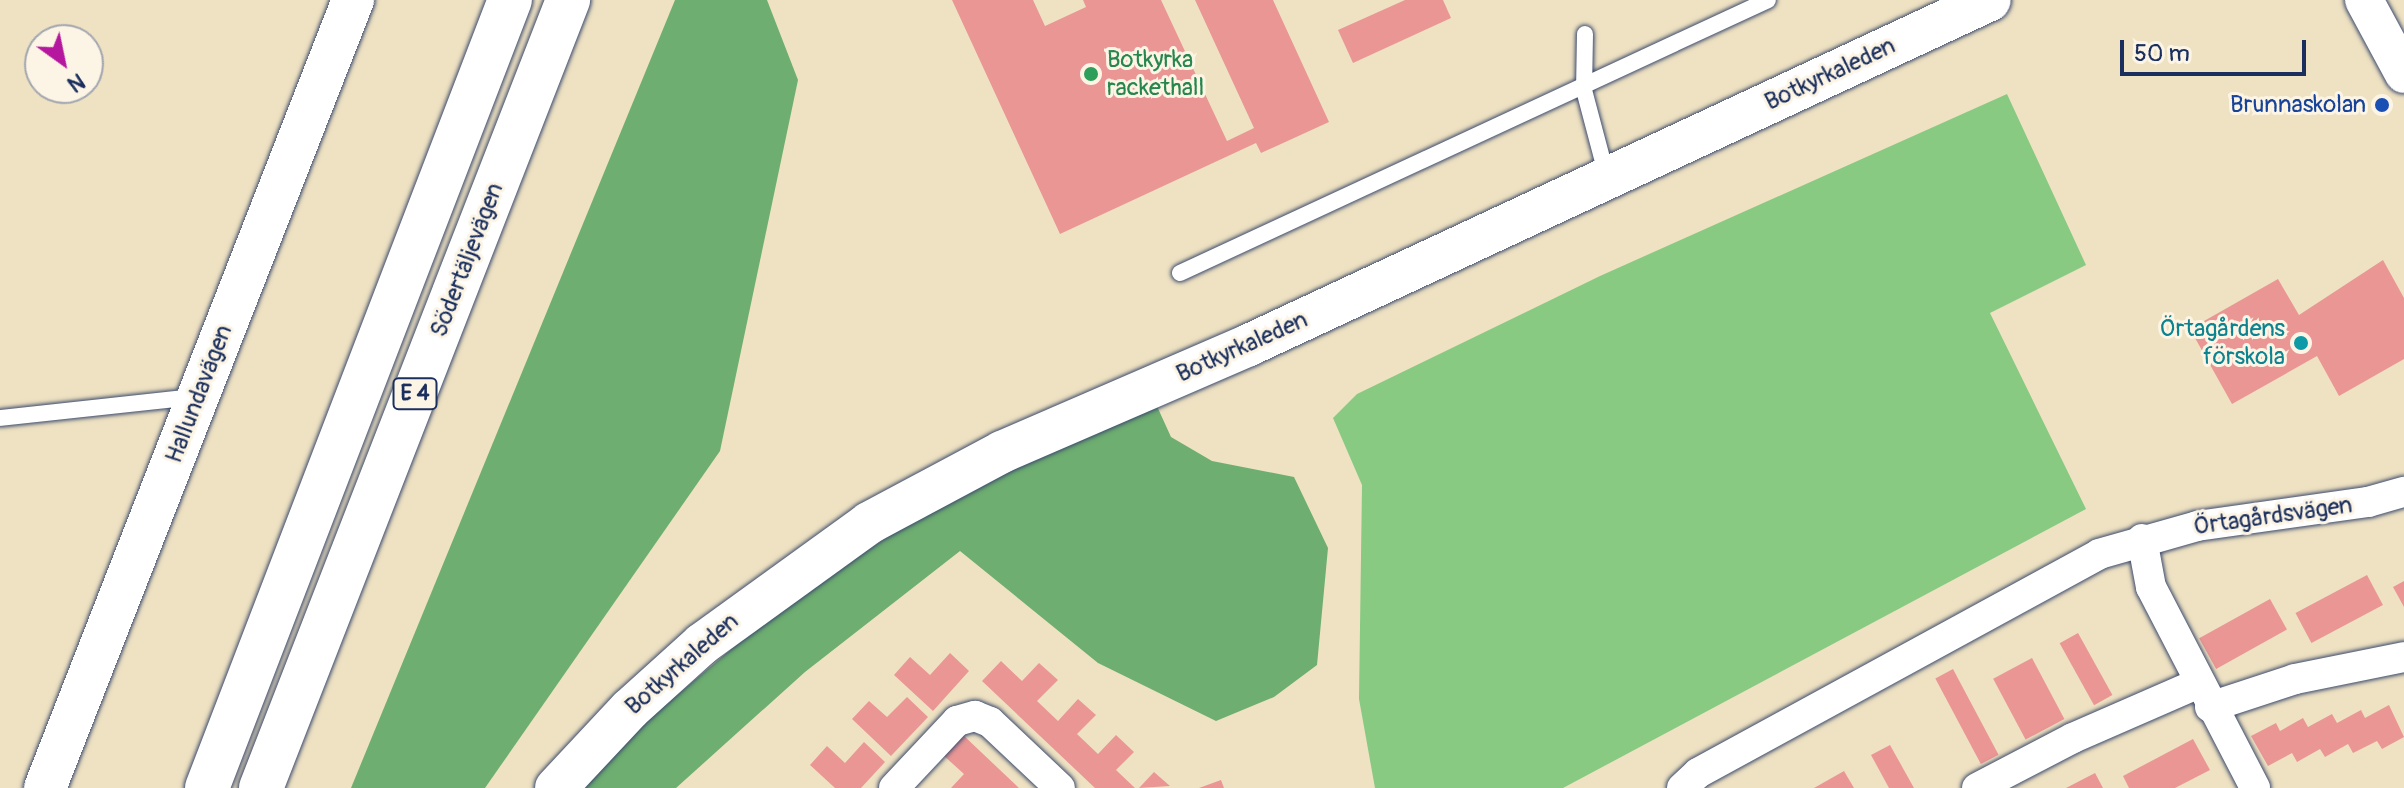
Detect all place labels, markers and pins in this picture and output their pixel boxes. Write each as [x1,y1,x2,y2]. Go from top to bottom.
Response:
place label: Botkyrka rackethall [1107,46,1204,102]
marker: Botkyrka rackethall [1082,65,1100,83]
place label: Brunnaskolan [2230,91,2366,119]
marker: Brunnaskolan [2373,96,2391,114]
place label: Örtagårdens förskola [2160,315,2285,371]
marker: Örtagårdens förskola [2292,334,2310,352]

